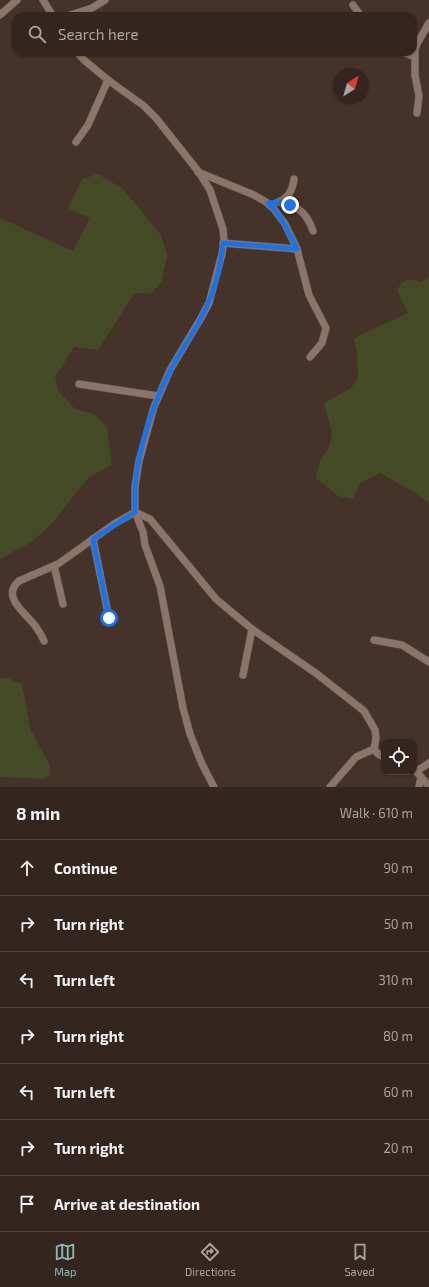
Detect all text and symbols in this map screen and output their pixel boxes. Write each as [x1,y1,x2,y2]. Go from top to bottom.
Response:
search box [12,12,417,56]
icon: search [26,23,48,45]
text: Search here [58,25,139,43]
north arrow [333,68,369,104]
route end [281,196,299,214]
route start [100,609,118,627]
map controls [381,739,417,775]
button: locate [381,739,417,775]
text: 8 min [16,803,60,823]
text: Walk · 610 m [340,805,413,821]
icon: ahead [16,857,38,879]
text: Continue [54,859,117,877]
text: 90 m [383,860,413,876]
icon: right [16,913,38,935]
text: Turn right [54,915,124,933]
text: 50 m [384,916,413,932]
icon: left [16,969,38,991]
text: Turn left [54,971,115,989]
text: 310 m [378,972,413,988]
icon: right [16,1025,38,1047]
text: Turn right [54,1027,124,1045]
text: 80 m [383,1028,413,1044]
icon: left [16,1081,38,1103]
text: Turn left [54,1083,115,1101]
text: 60 m [383,1084,413,1100]
icon: right [16,1137,38,1159]
text: Turn right [54,1139,124,1157]
text: 20 m [384,1140,413,1156]
icon: arrive [16,1193,38,1215]
text: Arrive at destination [54,1195,200,1213]
tab: Map [54,1241,76,1278]
tab: Directions [185,1241,236,1278]
tab: Saved [344,1241,375,1278]

